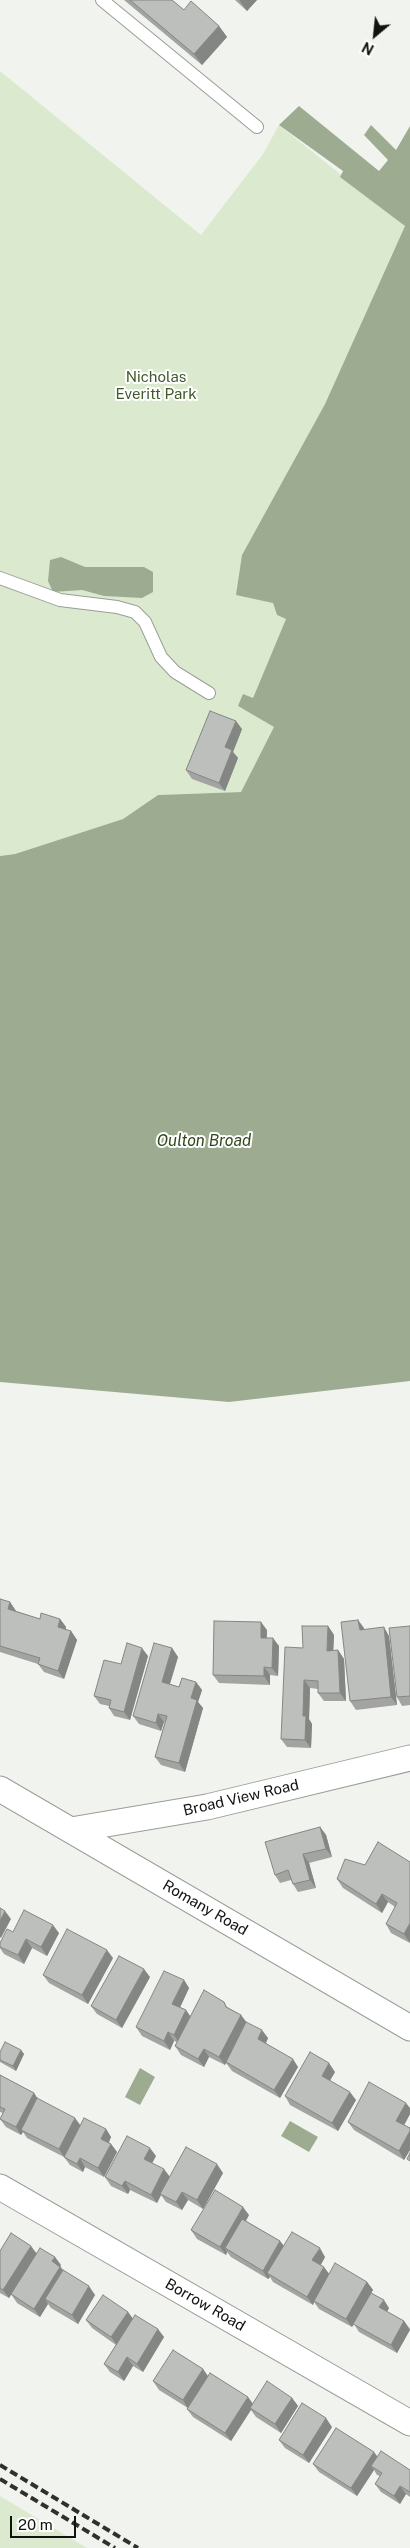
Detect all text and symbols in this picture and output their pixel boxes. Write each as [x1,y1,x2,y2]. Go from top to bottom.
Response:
north arrow [350,10,400,60]
text: N [359,39,377,58]
park label: Nicholas Everitt Park [115,368,197,403]
water label: Oulton Broad [157,1131,251,1151]
street label: Broad View Road [181,1776,301,1820]
street label: Romany Road [159,1876,251,1940]
street label: Borrow Road [162,2275,248,2335]
scale bar [12,2506,79,2538]
text: 20 m [18,2516,53,2533]

